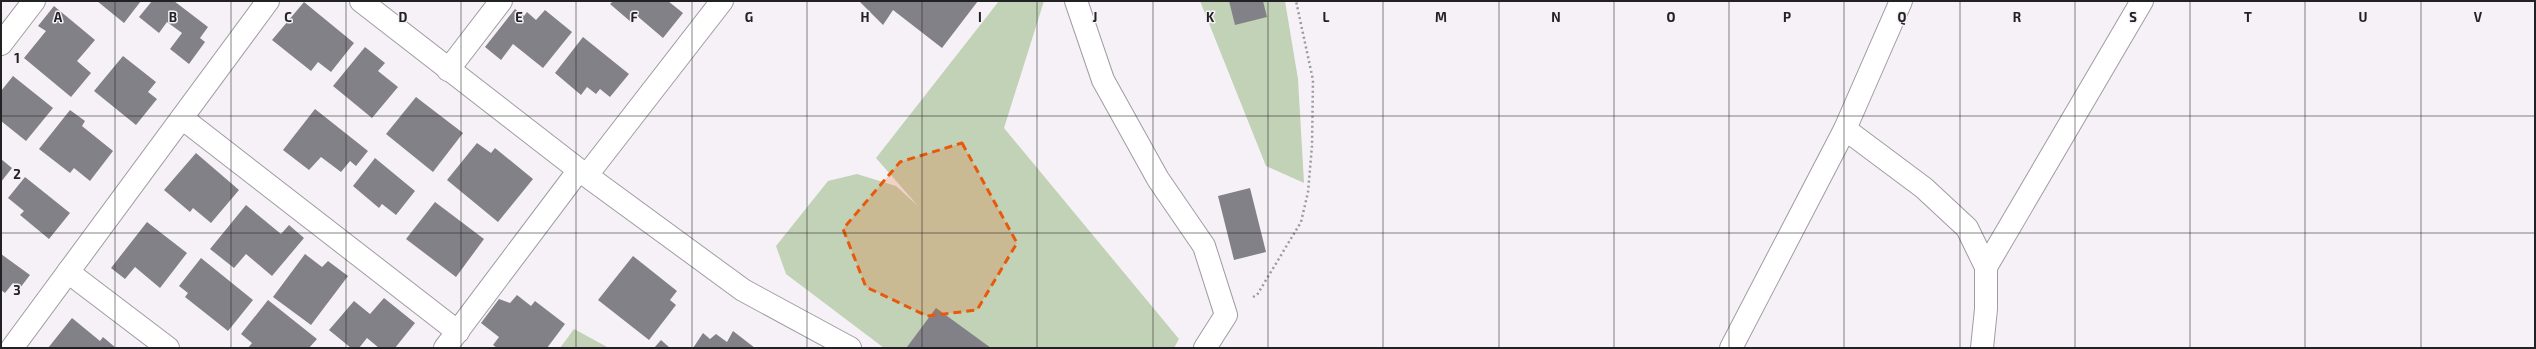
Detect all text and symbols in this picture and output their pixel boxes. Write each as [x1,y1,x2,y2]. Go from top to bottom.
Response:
text: A [54,9,63,25]
text: B [169,9,177,25]
text: C [284,9,292,25]
text: D [399,9,408,25]
text: E [515,9,523,25]
text: F [630,9,638,25]
text: G [745,9,753,25]
text: H [861,9,870,25]
text: I [978,9,982,25]
text: J [1093,9,1097,25]
text: K [1206,9,1215,25]
text: L [1323,9,1330,25]
text: M [1435,9,1447,25]
text: N [1551,9,1561,25]
text: O [1667,9,1676,25]
text: P [1783,9,1791,25]
text: Q [1898,9,1907,26]
text: R [2013,9,2022,25]
text: S [2129,9,2137,25]
text: T [2244,9,2252,25]
text: U [2359,9,2368,25]
text: V [2474,9,2483,25]
text: 1 [14,50,20,66]
text: 2 [13,166,21,182]
text: 3 [13,282,21,298]

